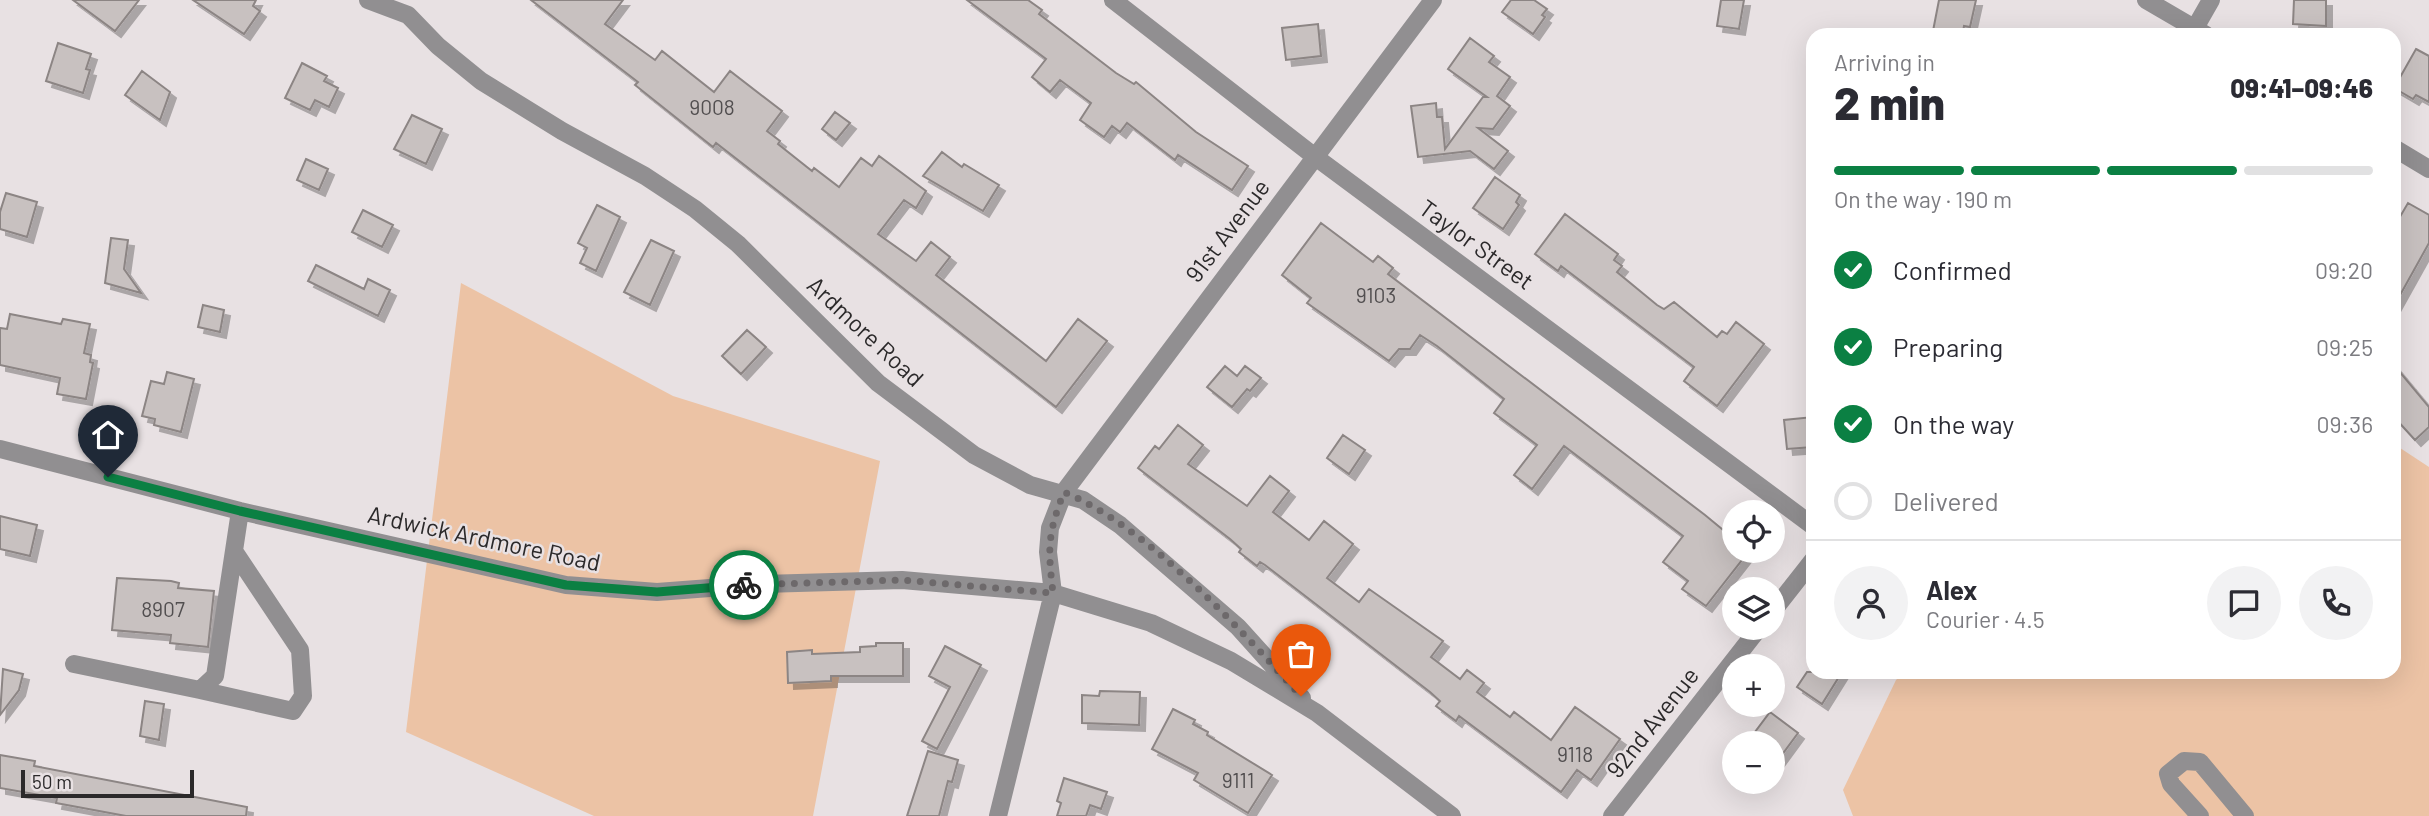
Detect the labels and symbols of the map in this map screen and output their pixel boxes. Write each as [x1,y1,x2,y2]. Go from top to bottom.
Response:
house number: 9008 [689,94,735,119]
street label: 91st Avenue [1179,173,1275,287]
street label: Taylor Street [1414,193,1540,295]
street label: Ardmore Road [802,270,930,392]
house number: 9103 [1356,282,1396,307]
pin [78,405,138,477]
street label: Ardwick Ardmore Road [365,499,603,576]
courier [709,550,779,620]
house number: 8907 [141,596,185,621]
pin [1271,624,1331,696]
street label: 92nd Avenue [1600,661,1704,783]
house number: 9118 [1557,741,1593,766]
scale bar [21,767,194,799]
house number: 9111 [1222,767,1254,792]

